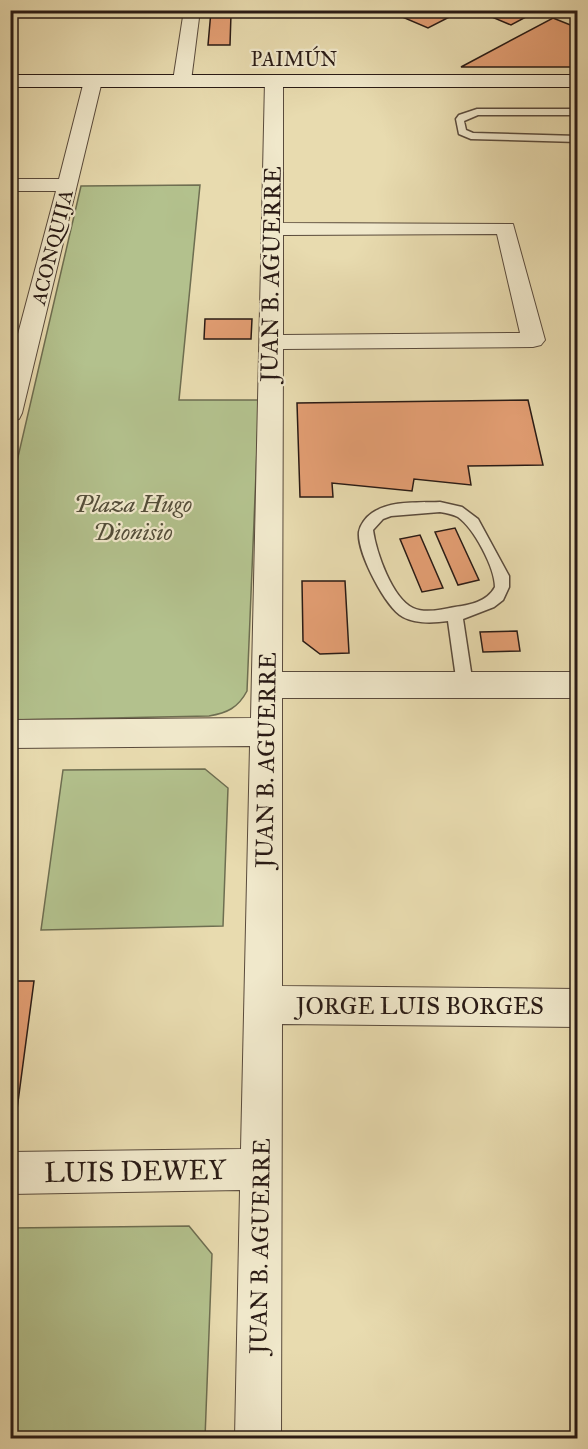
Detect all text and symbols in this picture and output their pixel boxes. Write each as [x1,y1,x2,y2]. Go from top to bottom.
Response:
street label: PAIMÚN [251,45,337,71]
street label: JUAN B. AGUERRE [254,166,288,385]
street label: ACONQUIJA [26,186,79,308]
park label: Plaza Hugo Dionisio [74,489,192,547]
street label: JUAN B. AGUERRE [249,652,283,871]
street label: JORGE LUIS BORGES [293,991,544,1021]
street label: JUAN B. AGUERRE [243,1138,277,1357]
street label: LUIS DEWEY [44,1152,228,1190]

